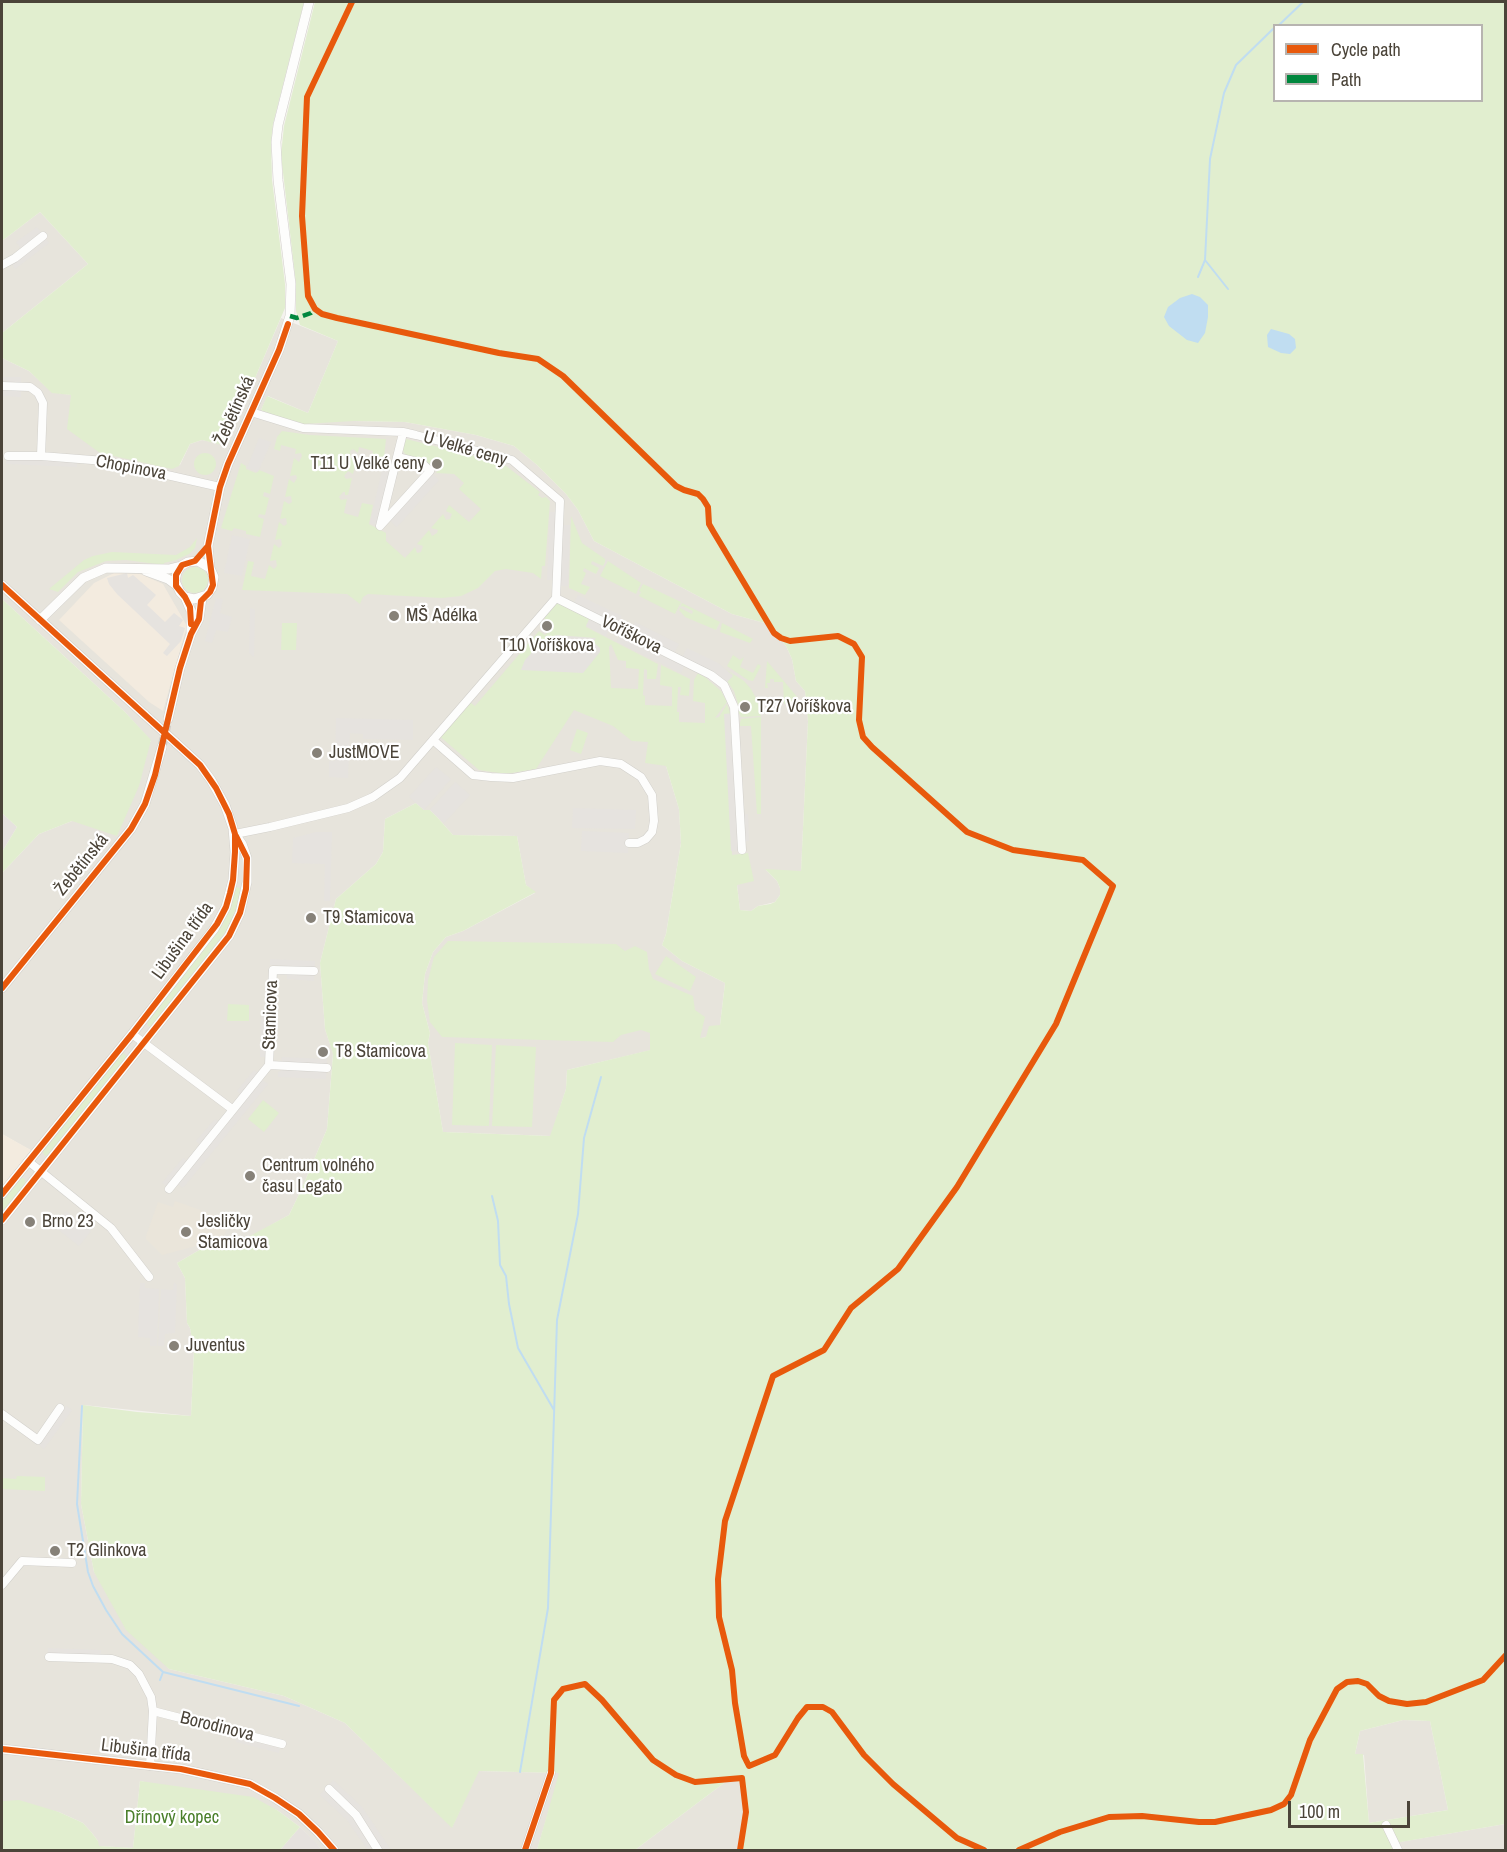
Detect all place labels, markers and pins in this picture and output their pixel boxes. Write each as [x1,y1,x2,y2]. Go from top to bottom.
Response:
place label: T11 U Velké ceny [310,453,425,475]
marker: T11 U Velké ceny [430,457,444,471]
place label: MŠ Adélka [406,605,477,627]
marker: MŠ Adélka [387,609,401,623]
marker: T10 Voříškova [540,619,554,633]
place label: T10 Voříškova [500,635,594,657]
place label: T27 Voříškova [757,696,851,718]
marker: T27 Voříškova [738,700,752,714]
place label: JustMOVE [329,742,400,764]
marker: JustMOVE [310,746,324,760]
place label: T9 Stamicova [323,907,414,929]
marker: T9 Stamicova [304,911,318,925]
place label: T8 Stamicova [335,1041,426,1063]
marker: T8 Stamicova [316,1045,330,1059]
place label: Centrum volného času Legato [262,1155,374,1198]
marker: Centrum volného času Legato [243,1169,257,1183]
place label: Brno 23 [42,1211,94,1233]
place label: Jesličky Stamicova [198,1211,268,1254]
marker: Brno 23 [23,1215,37,1229]
marker: Jesličky Stamicova [179,1225,193,1239]
place label: Juventus [186,1335,245,1357]
marker: Juventus [167,1339,181,1353]
place label: T2 Glinkova [67,1540,147,1562]
marker: T2 Glinkova [48,1544,62,1558]

